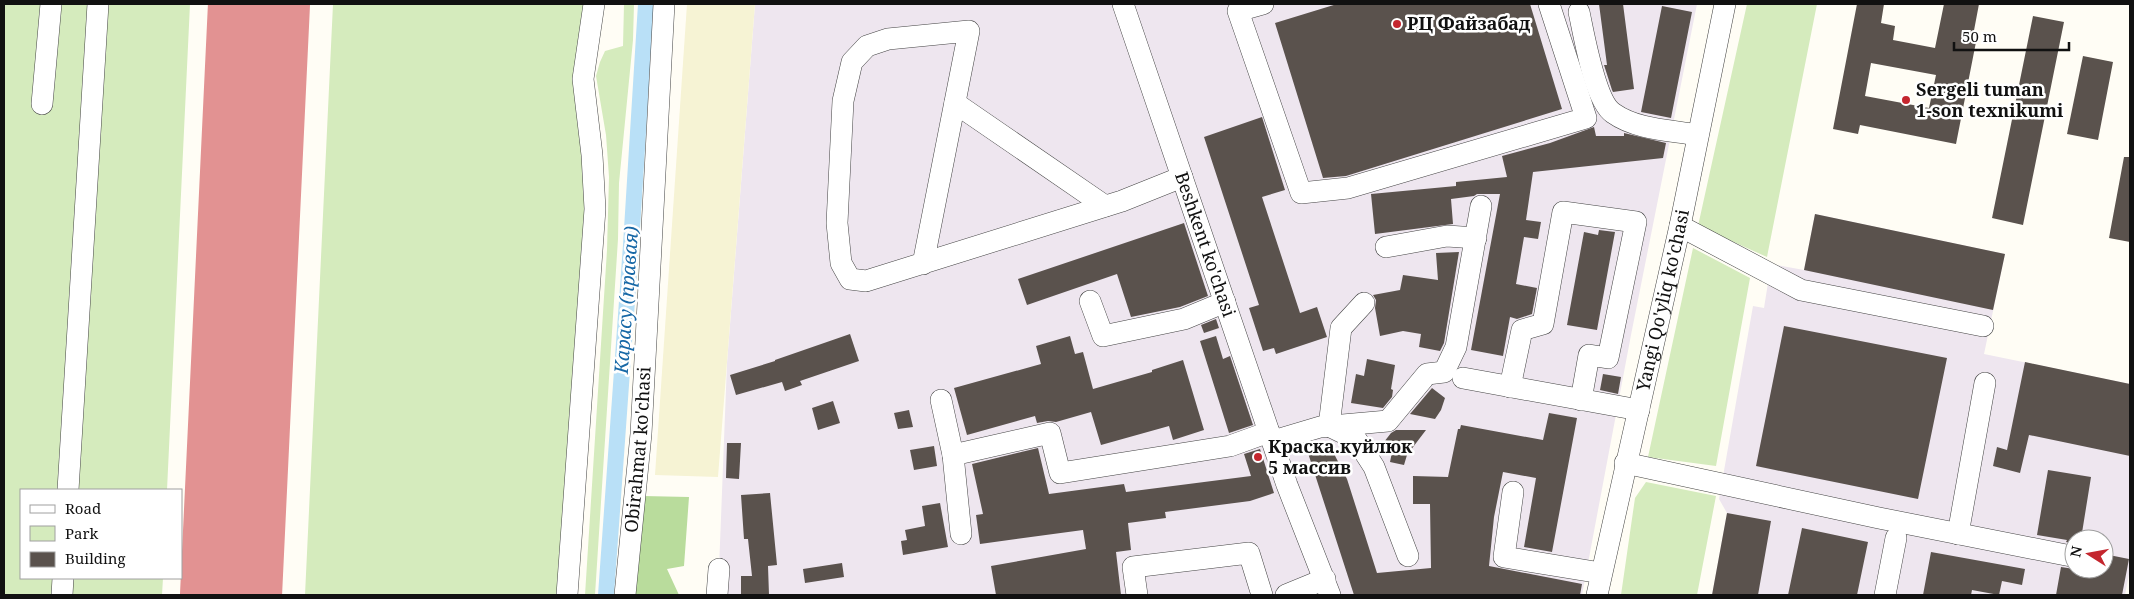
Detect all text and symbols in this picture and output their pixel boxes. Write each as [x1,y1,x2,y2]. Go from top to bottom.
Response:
place label: РЦ Файзабад [1407,11,1530,35]
marker: РЦ Файзабад [1391,18,1403,30]
scale bar [1954,20,2069,52]
text: 50 m [1962,26,1997,46]
place label: Sergeli tuman 1-son texnikumi [1916,77,2064,122]
marker: Sergeli tuman 1-son texnikumi [1900,94,1912,106]
street label: Beshkent ko'chasi [1170,168,1242,320]
street label: Yangi Qo'yliq ko'chasi [1630,207,1694,394]
water label: Карасу (правая) [608,225,644,376]
street label: Obirahmat ko'chasi [618,366,656,534]
place label: Краска.куйлюк 5 массив [1268,434,1413,479]
marker: Краска.куйлюк 5 массив [1252,451,1264,463]
legend [20,489,182,579]
text: Road [65,498,101,518]
text: Park [65,523,99,543]
north arrow [2064,529,2114,579]
text: N [2065,544,2086,559]
text: Building [65,548,126,568]

